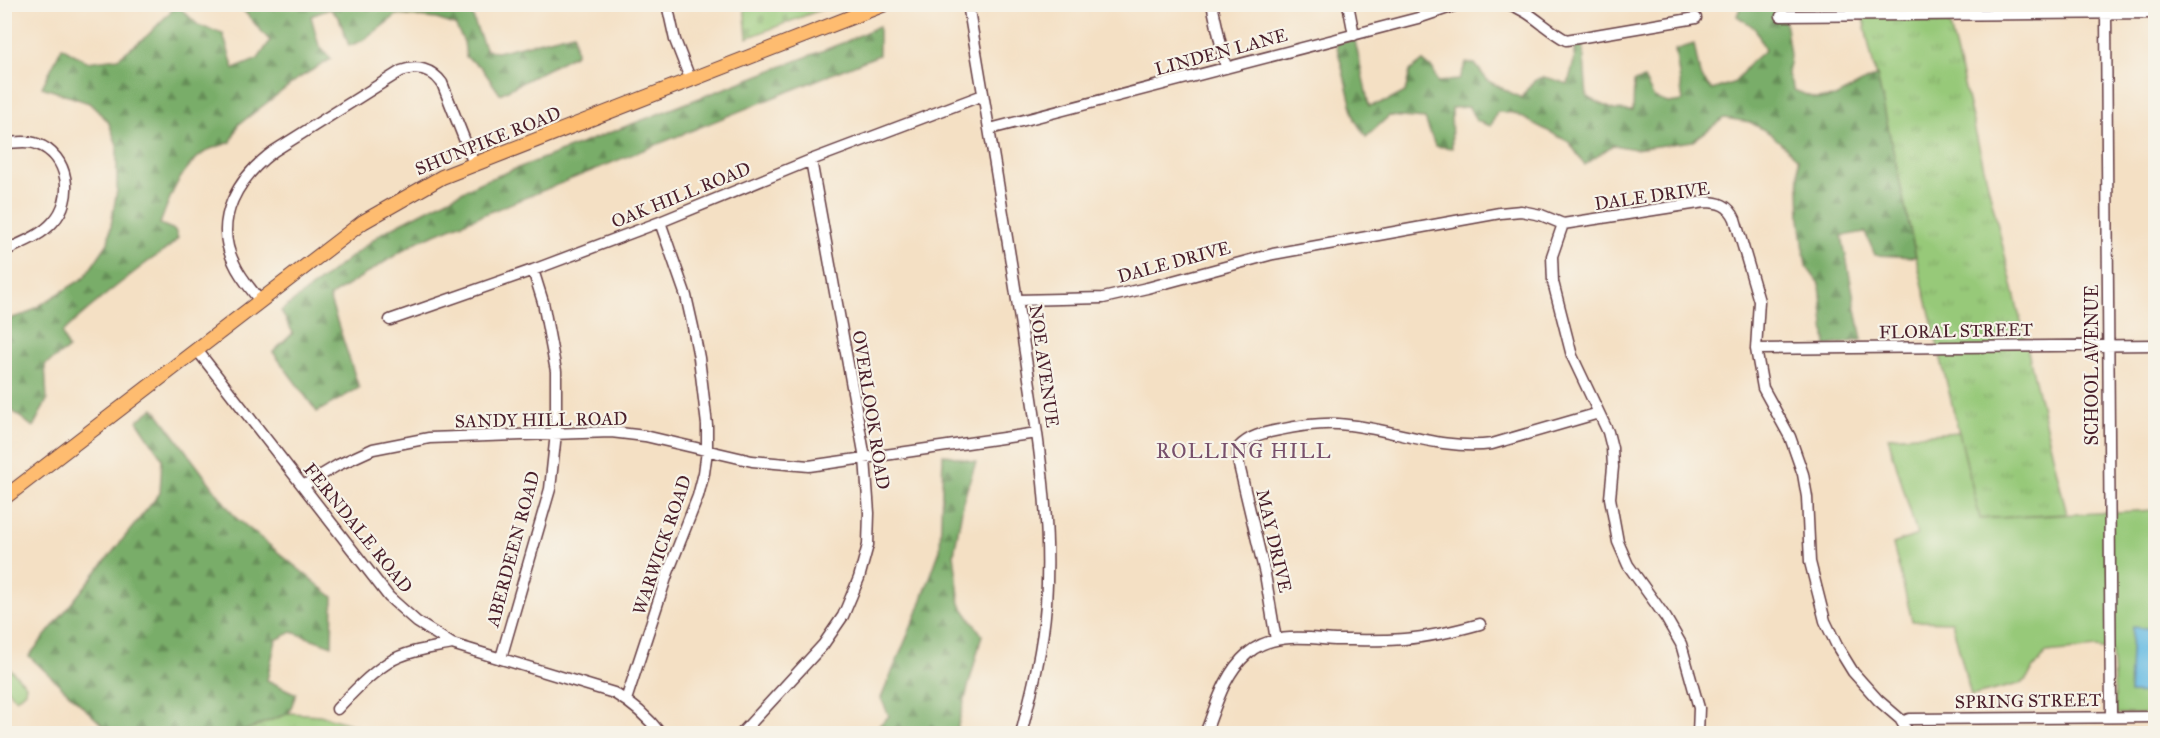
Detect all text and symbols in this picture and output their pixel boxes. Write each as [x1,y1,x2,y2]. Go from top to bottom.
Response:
street label: LINDEN LANE [1152,24,1290,80]
street label: SHUNPIKE ROAD [412,102,564,180]
street label: OAK HILL ROAD [608,157,754,233]
street label: DALE DRIVE [1593,177,1711,215]
street label: DALE DRIVE [1115,236,1233,288]
street label: SCHOOL AVENUE [2081,284,2103,445]
street label: NOE AVENUE [1024,303,1064,429]
street label: FLORAL STREET [1879,319,2033,343]
street label: OVERLOOK ROAD [848,329,894,491]
street label: SANDY HILL ROAD [454,407,628,433]
district label: ROLLING HILL [1156,439,1332,463]
street label: FERNDALE ROAD [299,459,417,597]
street label: ABERDEEN ROAD [481,469,544,630]
street label: WARWICK ROAD [628,472,696,618]
street label: MAY DRIVE [1251,487,1297,595]
street label: SPRING STREET [1954,689,2102,713]

